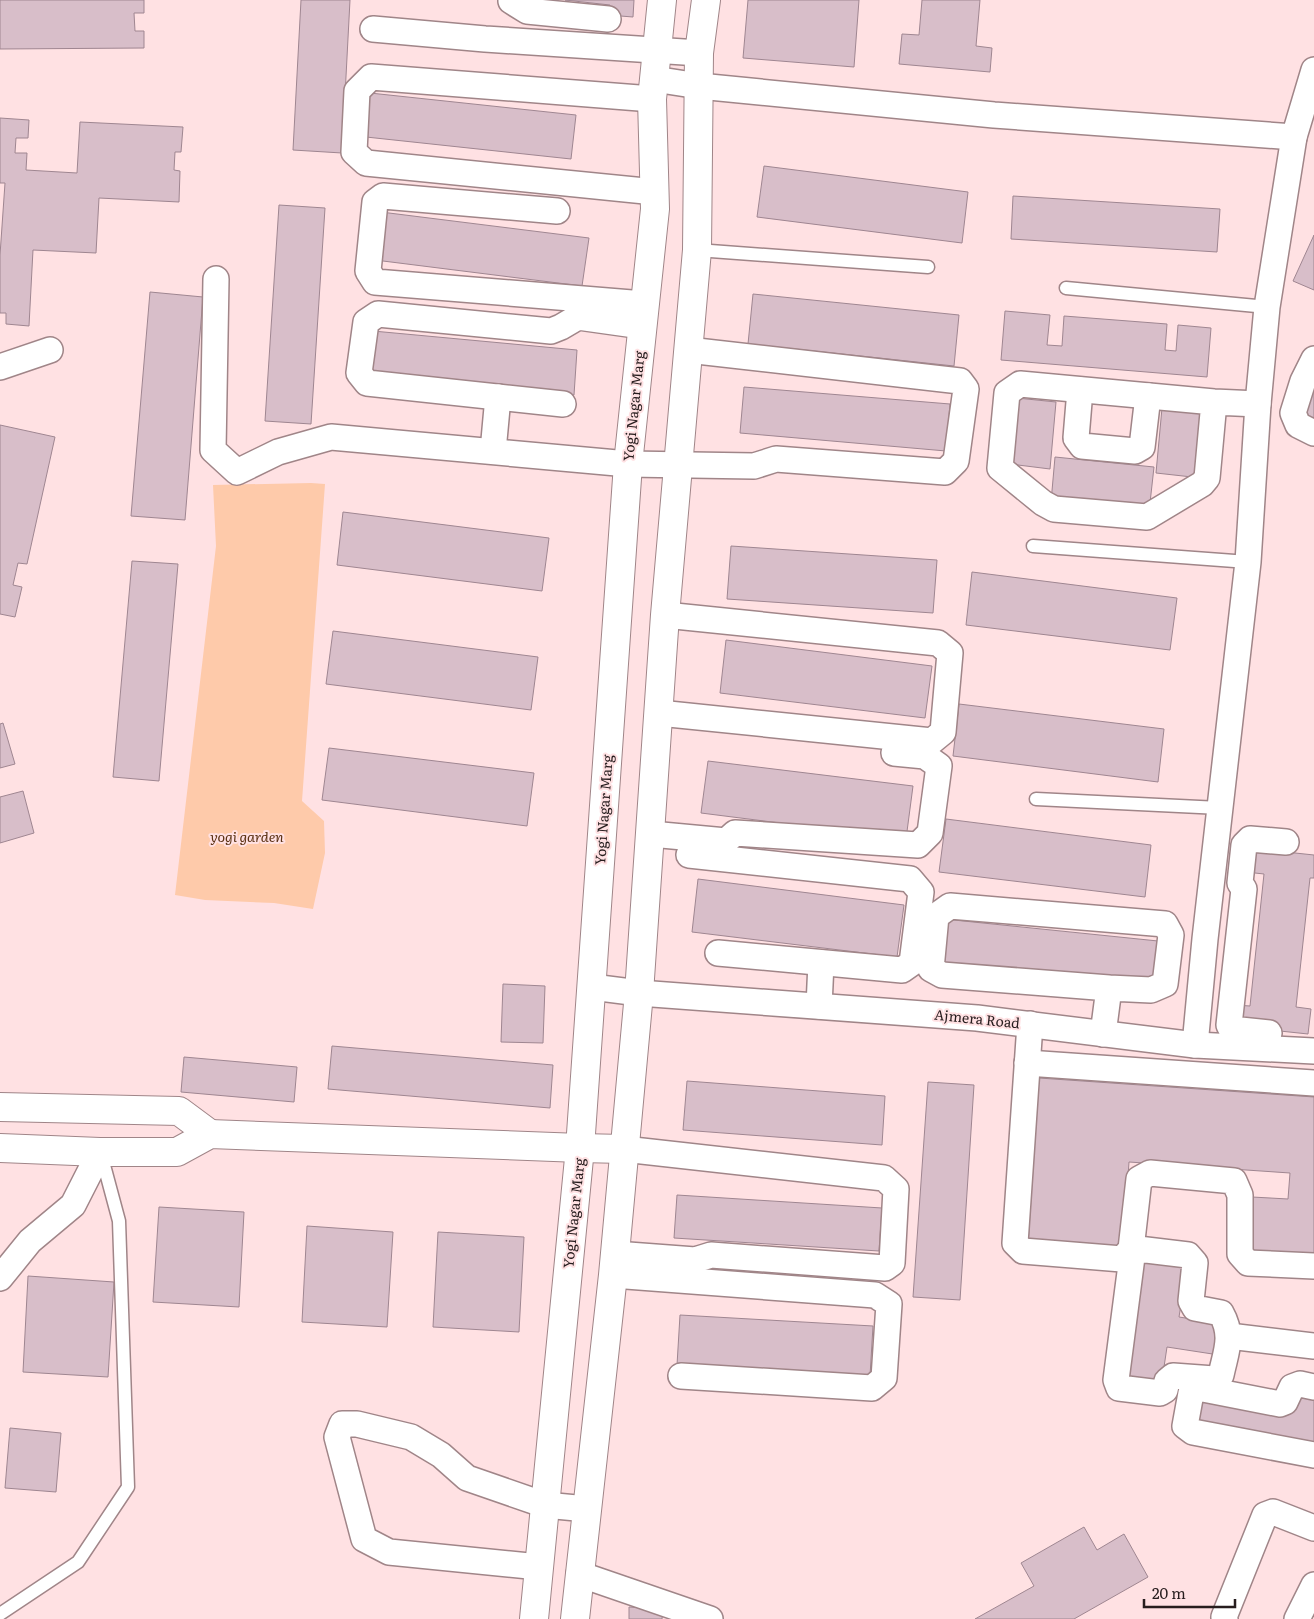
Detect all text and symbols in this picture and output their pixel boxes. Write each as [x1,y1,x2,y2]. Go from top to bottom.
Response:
street label: Yogi Nagar Marg [617,350,649,462]
street label: Yogi Nagar Marg [589,754,617,866]
park label: yogi garden [210,826,284,846]
street label: Ajmera Road [933,1004,1021,1032]
street label: Yogi Nagar Marg [557,1157,589,1269]
scale bar [1144,1576,1235,1608]
text: 20 m [1152,1581,1186,1604]

